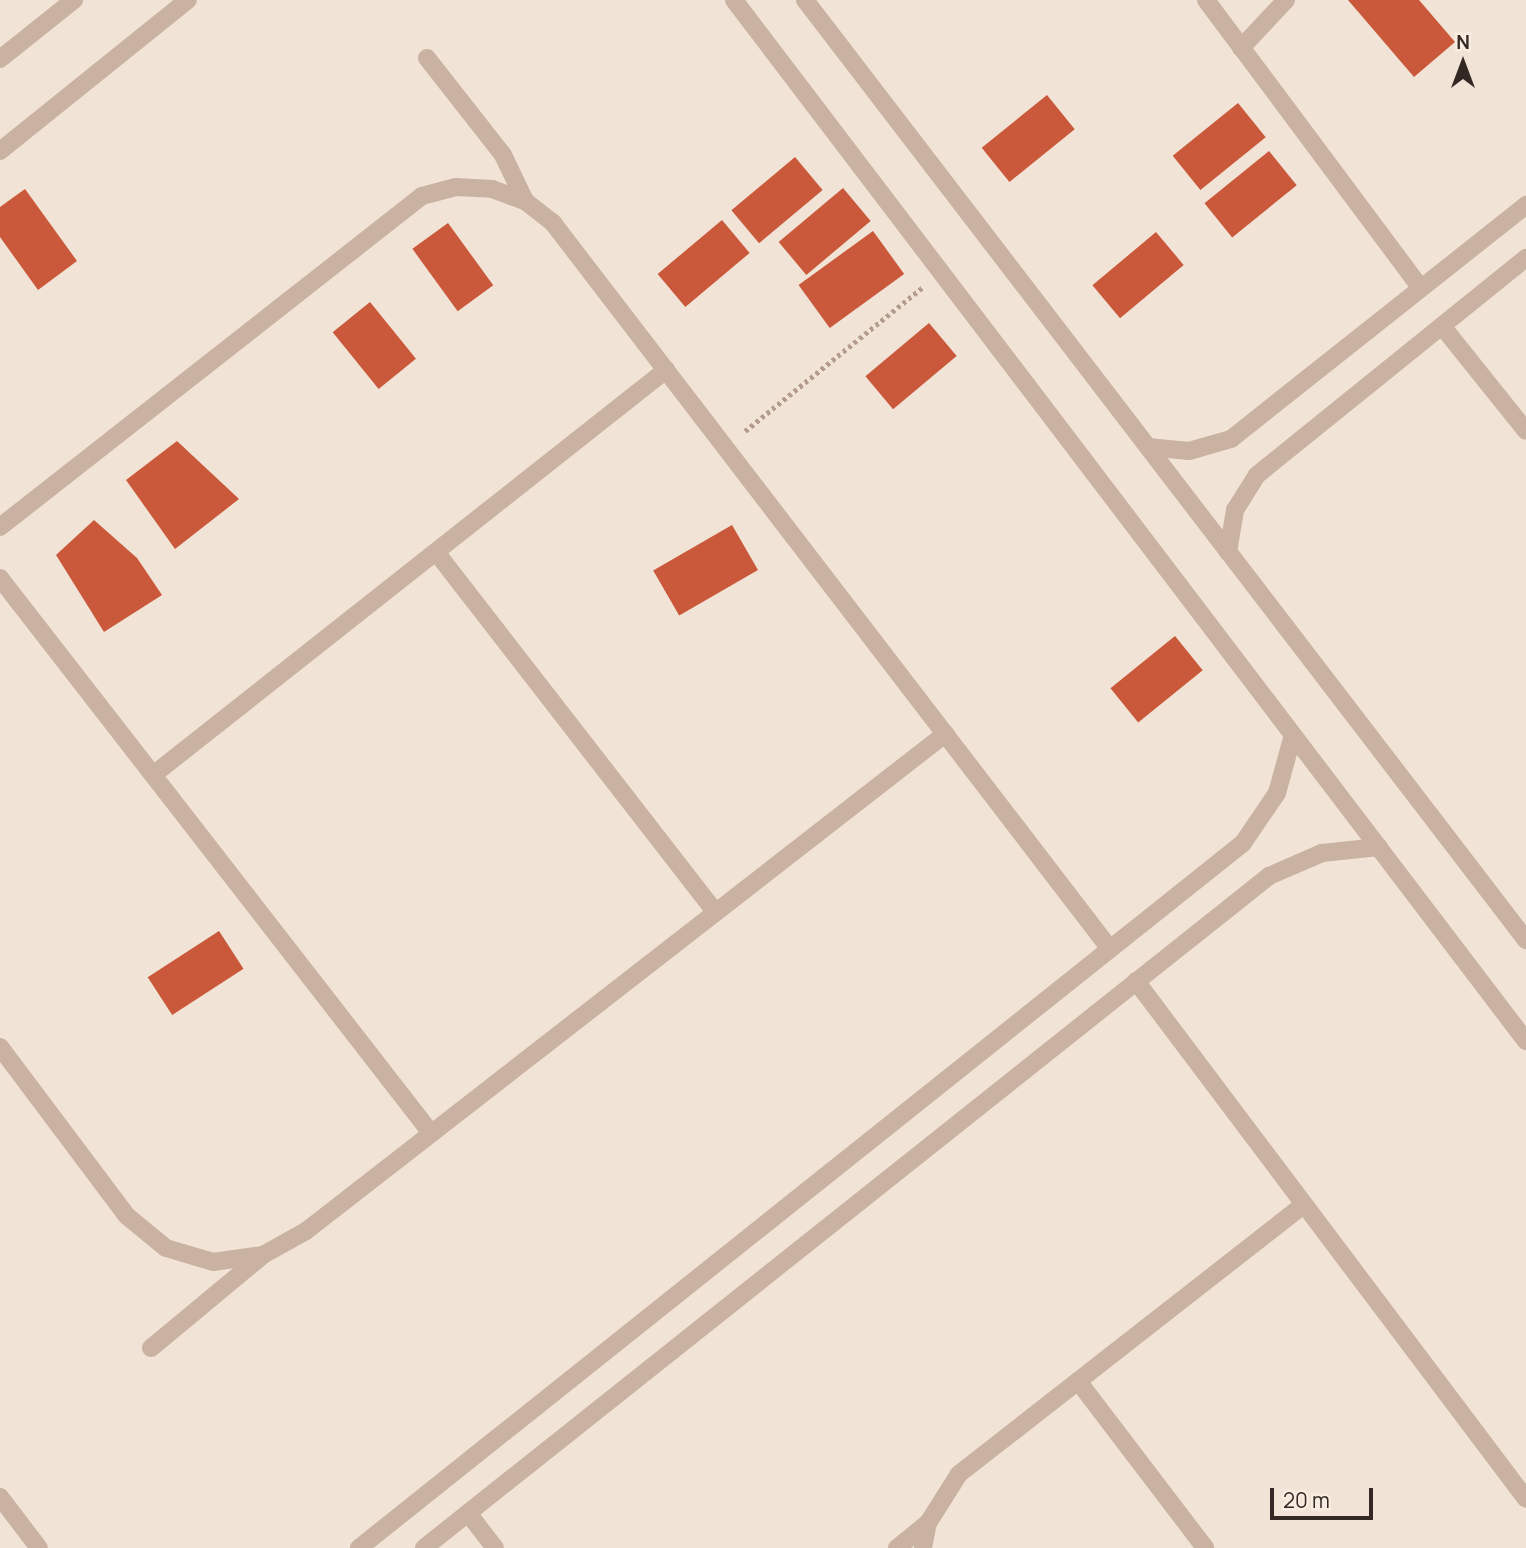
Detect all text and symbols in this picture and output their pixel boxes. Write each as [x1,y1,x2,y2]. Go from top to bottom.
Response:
north arrow [1428,28,1498,98]
text: N [1456,29,1470,55]
scale bar [1274,1474,1377,1518]
text: 20 m [1283,1486,1330,1514]

